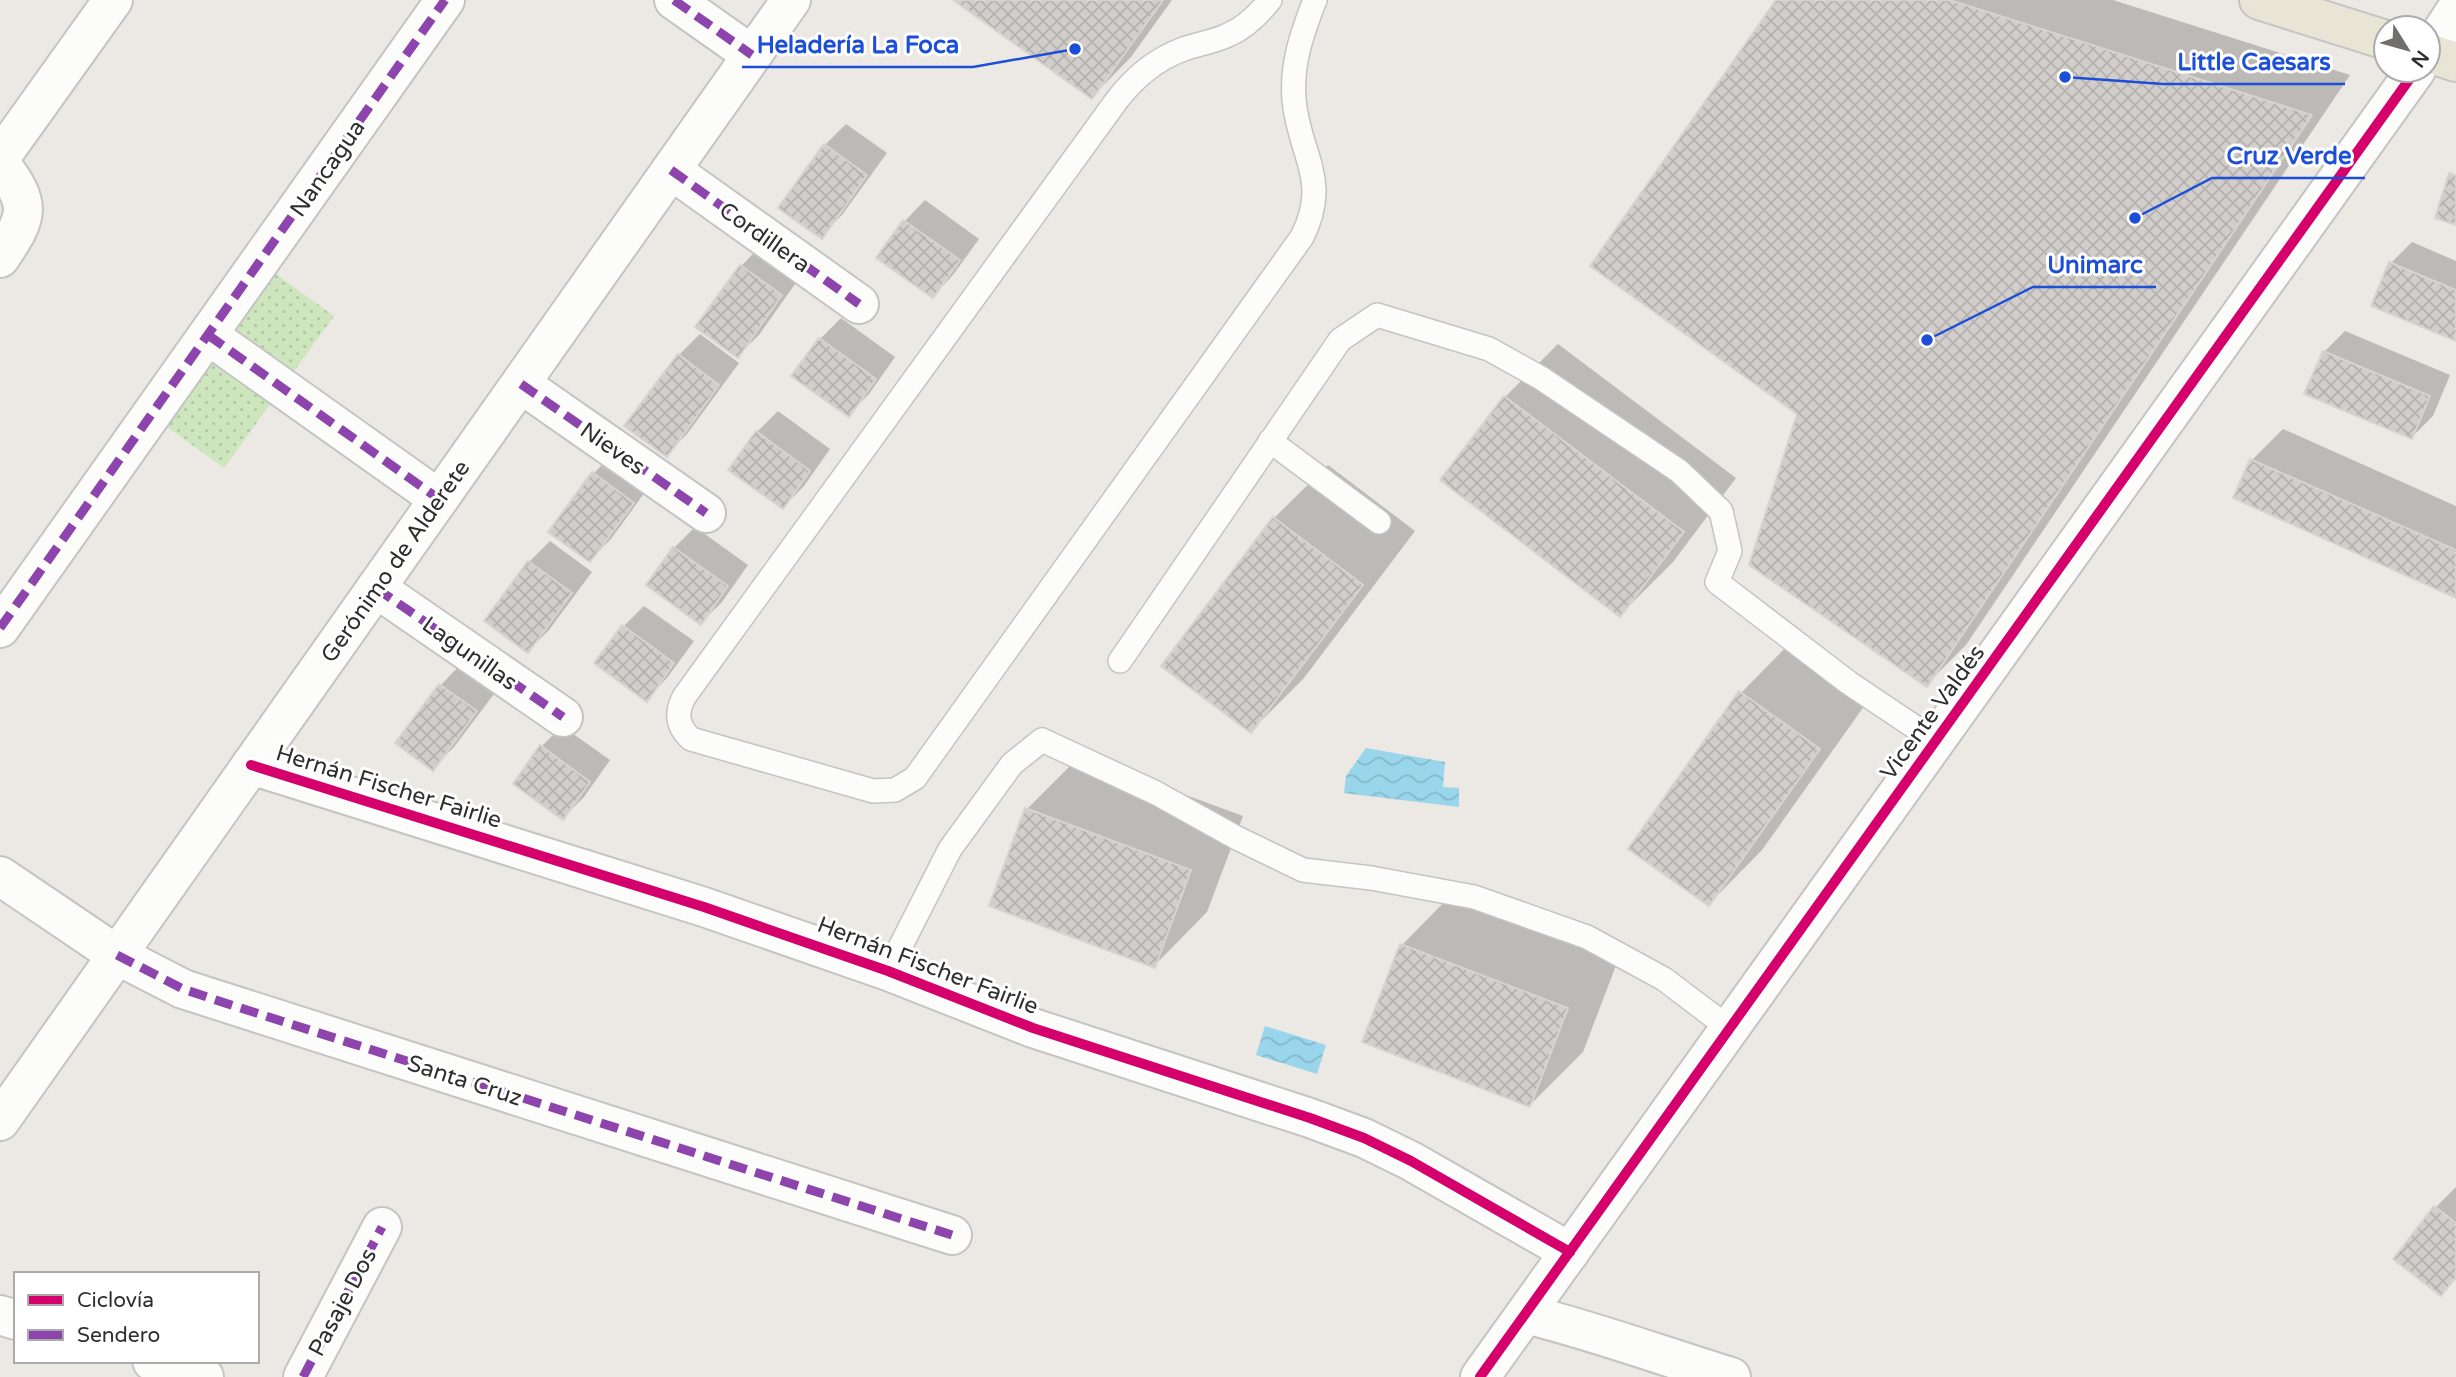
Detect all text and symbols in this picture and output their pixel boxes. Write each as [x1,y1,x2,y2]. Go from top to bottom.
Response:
north arrow [2372,14,2442,84]
callout: Heladería La Foca [742,22,973,67]
text: Heladería La Foca [757,31,959,60]
callout: Little Caesars [2163,39,2345,84]
text: N [2406,46,2433,71]
text: Little Caesars [2177,48,2331,77]
street label: Nancagua [284,115,371,222]
callout: Cruz Verde [2212,133,2365,178]
text: Cruz Verde [2227,142,2352,171]
street label: Cordillera [714,196,815,279]
callout: Unimarc [2033,242,2156,287]
text: Unimarc [2047,251,2143,280]
street label: Nieves [575,416,650,481]
street label: Gerónimo de Alderete [315,455,476,668]
street label: Lagunillas [416,611,522,697]
street label: Vicente Valdés [1874,640,1991,786]
street label: Hernán Fischer Fairlie [272,739,505,835]
street label: Hernán Fischer Fairlie [813,911,1042,1021]
street label: Santa Cruz [404,1049,525,1113]
street label: Pasaje Dos [303,1244,383,1361]
legend [14,1272,259,1363]
text: Ciclovía [77,1288,154,1313]
text: Sendero [77,1323,160,1348]

